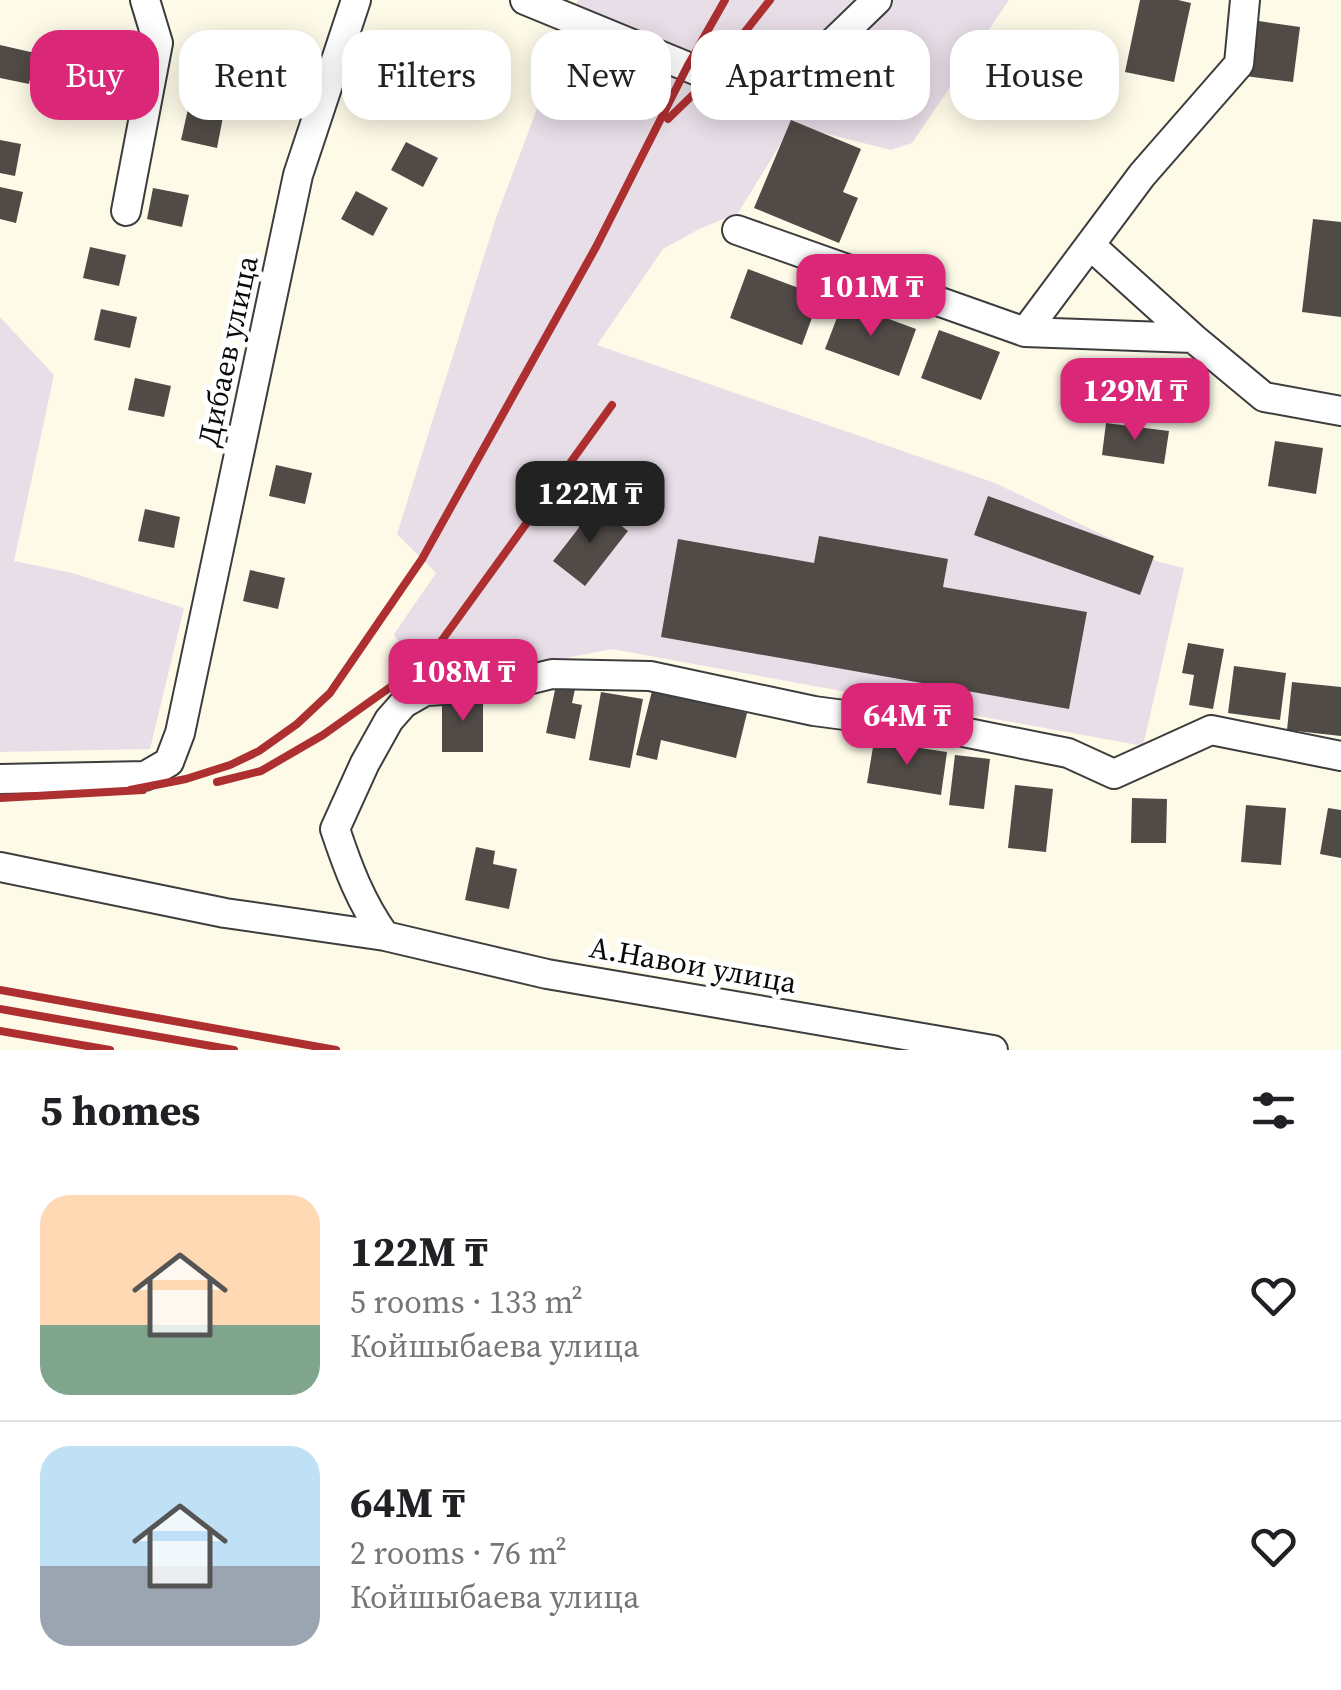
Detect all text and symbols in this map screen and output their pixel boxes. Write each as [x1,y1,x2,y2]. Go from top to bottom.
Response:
chip: Buy [30,30,159,120]
chip: Rent [179,30,322,120]
chip: Filters [342,30,511,120]
chip: New [531,30,671,120]
chip: Apartment [691,30,930,120]
chip: House [950,30,1119,120]
street label: Дибаев улица [187,251,268,450]
pin: 101M ₸ [790,254,952,339]
text: 101M ₸ [819,264,923,308]
pin: 129M ₸ [1054,358,1216,443]
text: 129M ₸ [1083,368,1187,412]
pin: 122M ₸ [509,461,671,546]
text: 122M ₸ [538,471,642,515]
pin: 108M ₸ [382,639,544,724]
text: 108M ₸ [411,649,515,693]
pin: 64M ₸ [837,683,977,768]
text: 64M ₸ [863,693,951,737]
street label: А.Навои улица [586,926,801,1003]
text: 5 homes [40,1081,200,1139]
icon: filters [1246,1083,1301,1138]
text: 122M ₸ [350,1222,488,1280]
icon: home [120,1235,240,1355]
icon: heart [1246,1268,1301,1323]
text: 5 rooms · 133 m² [350,1280,583,1324]
text: Койшыбаева улица [350,1324,640,1368]
text: 64M ₸ [350,1473,465,1531]
icon: home [120,1486,240,1606]
icon: heart [1246,1519,1301,1574]
text: 2 rooms · 76 m² [350,1531,567,1575]
text: Койшыбаева улица [350,1575,640,1619]

